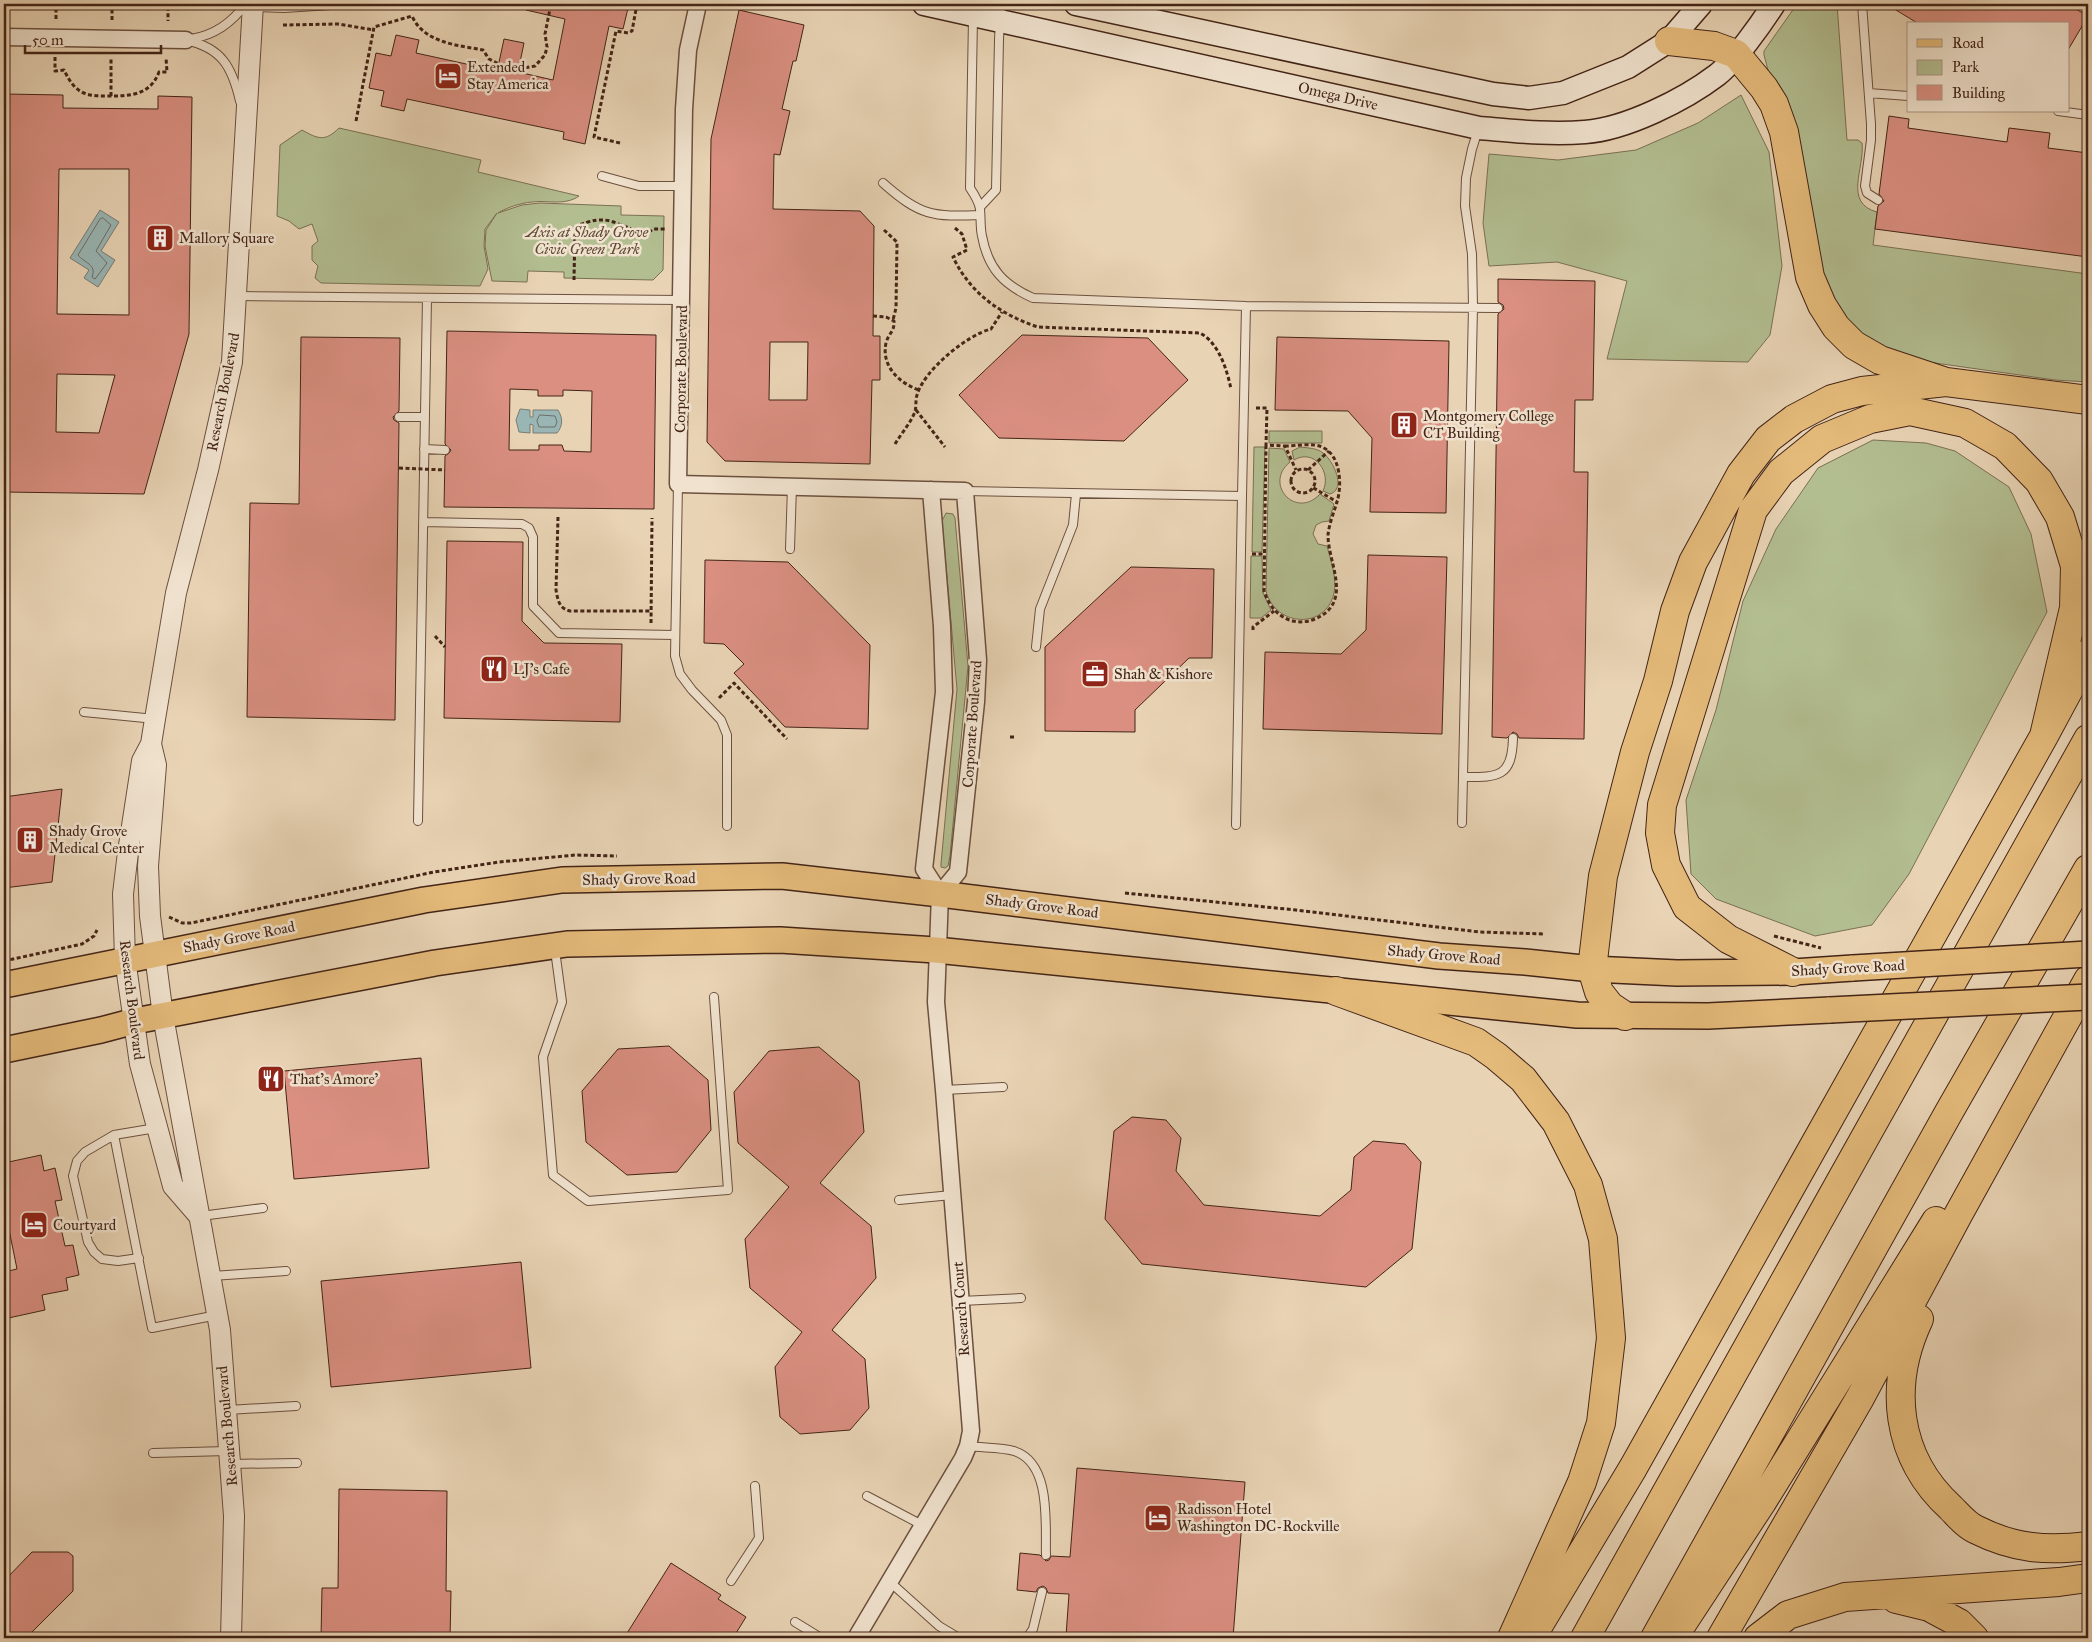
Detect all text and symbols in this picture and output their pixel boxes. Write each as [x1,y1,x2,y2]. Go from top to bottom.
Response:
scale bar [25,22,161,54]
legend [1907,22,2070,112]
text: 50 m [32,31,64,49]
text: Road [1952,34,1984,52]
place label: Extended Stay America [467,58,549,93]
text: Park [1952,58,1979,76]
hotel icon: Extended Stay America [433,61,463,91]
street label: Omega Drive [1296,78,1380,114]
text: Building [1952,84,2006,102]
building icon: Mallory Square [145,223,175,253]
park label: Axis at Shady Grove Civic Green Park [524,223,649,258]
place label: Mallory Square [179,229,274,248]
street label: Corporate Boulevard [671,305,691,433]
street label: Research Boulevard [203,331,243,453]
place label: Montgomery College CT Building [1423,407,1554,442]
building icon: Montgomery College CT Building [1389,410,1419,440]
restaurant icon: LJ's Cafe [479,654,509,684]
street label: Corporate Boulevard [959,659,985,788]
office icon: Shah & Kishore [1080,659,1110,689]
place label: LJ's Cafe [513,660,570,679]
place label: Shah & Kishore [1114,665,1213,683]
place label: Shady Grove Medical Center [49,822,144,857]
building icon: Shady Grove Medical Center [15,825,45,855]
street label: Shady Grove Road [582,869,696,889]
street label: Shady Grove Road [985,890,1100,922]
street label: Shady Grove Road [182,917,297,957]
street label: Research Boulevard [116,939,148,1061]
street label: Shady Grove Road [1387,941,1502,969]
street label: Shady Grove Road [1791,956,1906,980]
restaurant icon: That's Amore' [256,1064,286,1094]
place label: That's Amore' [290,1070,379,1088]
hotel icon: Courtyard [19,1210,49,1240]
place label: Courtyard [53,1216,117,1234]
street label: Research Court [949,1260,973,1357]
street label: Research Boulevard [213,1365,241,1487]
place label: Radisson Hotel Washington DC-Rockville [1177,1500,1340,1535]
hotel icon: Radisson Hotel Washington DC-Rockville [1143,1503,1173,1533]

